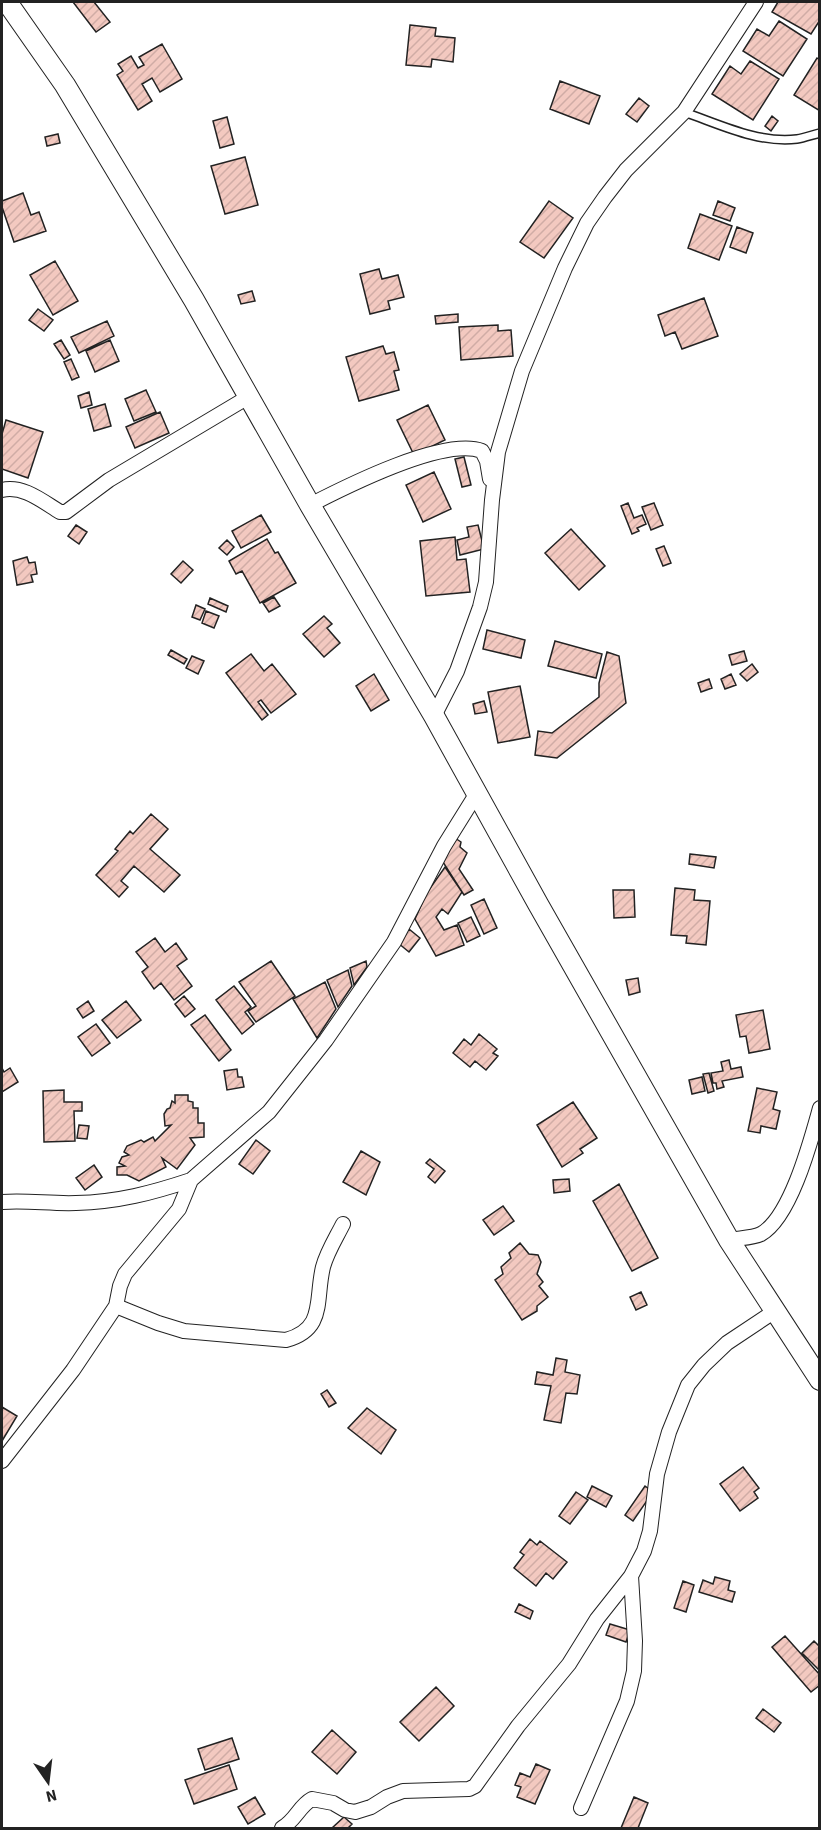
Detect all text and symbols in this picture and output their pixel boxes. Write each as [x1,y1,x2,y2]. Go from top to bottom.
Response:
north arrow [18,1752,78,1812]
text: N [44,1784,59,1808]

